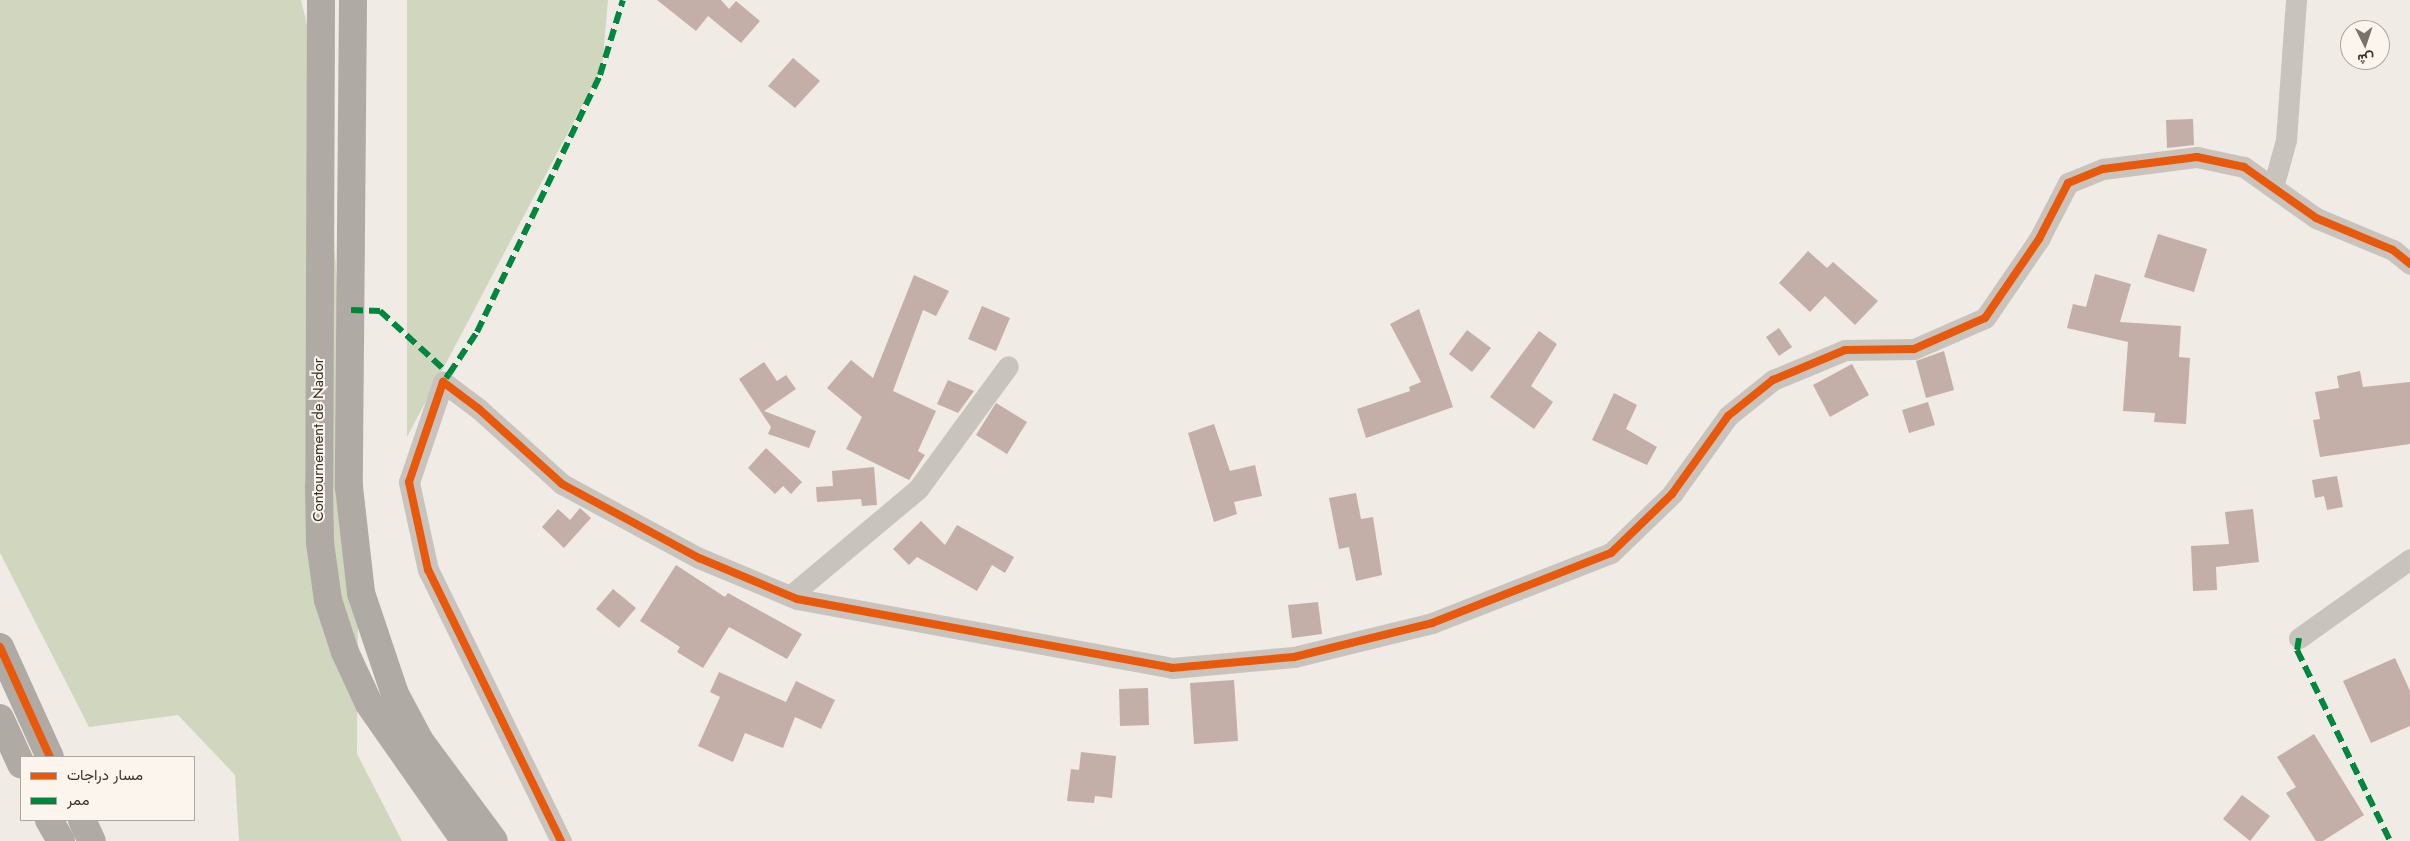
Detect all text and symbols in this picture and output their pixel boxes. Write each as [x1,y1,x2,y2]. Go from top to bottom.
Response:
north arrow [2340,20,2390,70]
text: ش [2357,48,2375,70]
street label: Contournement de Nador [310,358,328,522]
legend [20,756,195,821]
text: مسار دراجات [67,764,143,786]
text: ممر [67,789,89,811]

